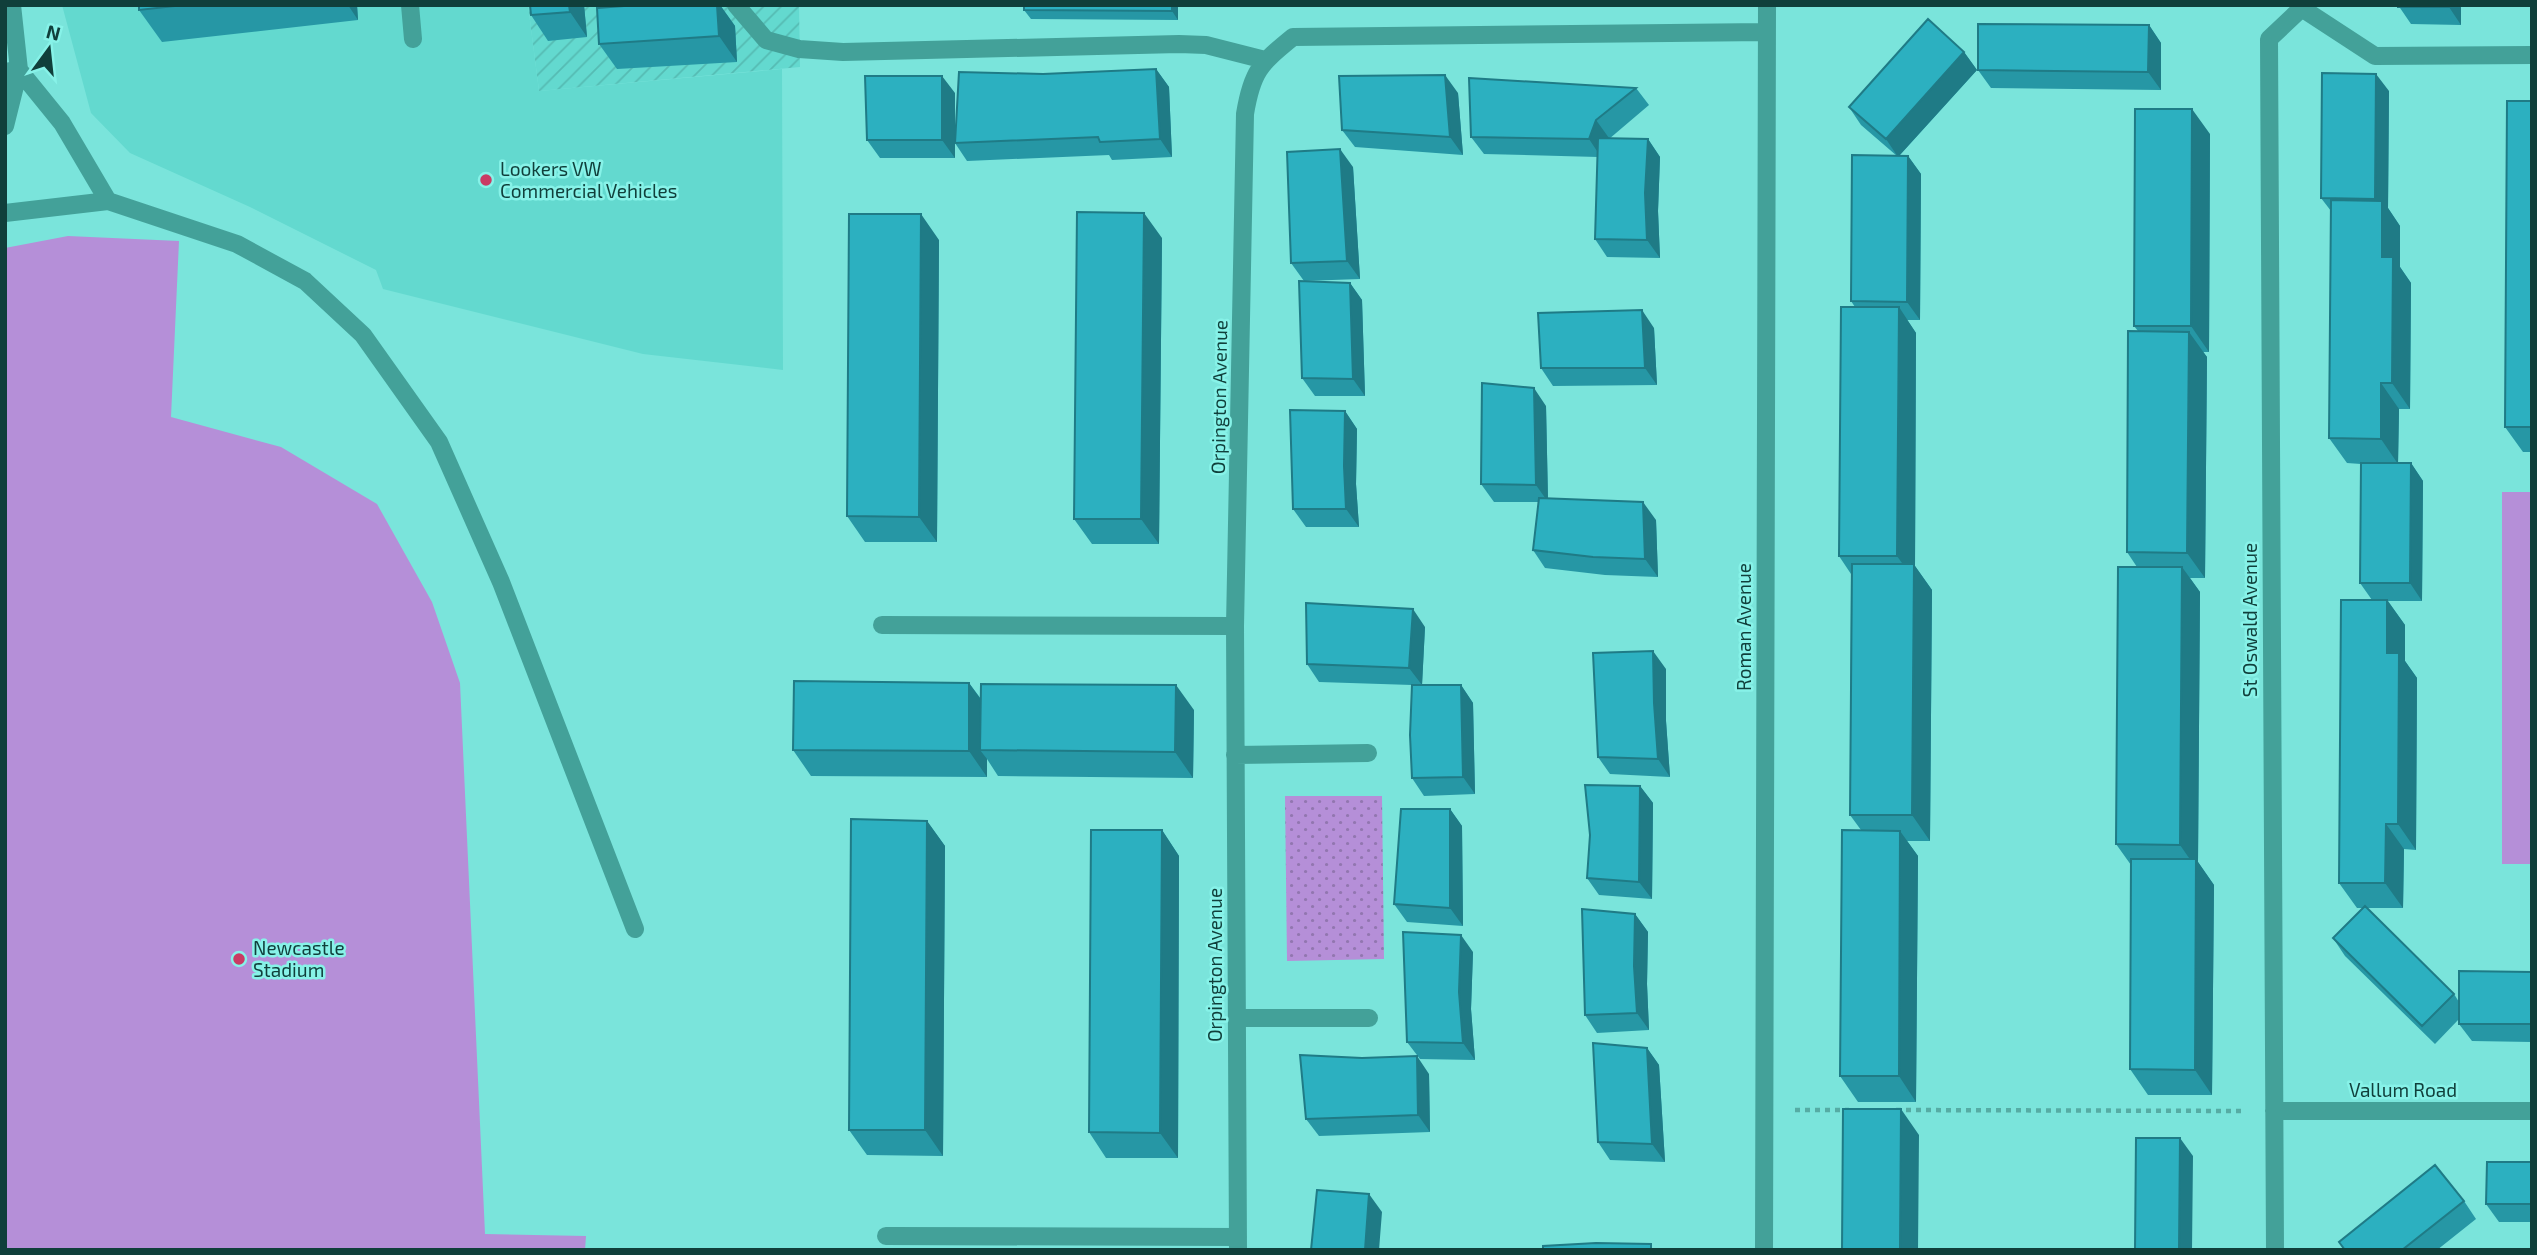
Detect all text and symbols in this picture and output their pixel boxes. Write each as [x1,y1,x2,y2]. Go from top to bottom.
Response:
north arrow [14,14,84,84]
text: N [44,19,63,45]
place label: Lookers VW Commercial Vehicles [500,157,677,202]
marker: Lookers VW Commercial Vehicles [478,172,494,188]
street label: Orpington Avenue [1206,320,1231,474]
street label: St Oswald Avenue [2238,543,2261,697]
street label: Roman Avenue [1732,563,1755,691]
street label: Orpington Avenue [1203,888,1226,1042]
place label: Newcastle Stadium [253,936,345,981]
marker: Newcastle Stadium [231,951,247,967]
street label: Vallum Road [2349,1078,2457,1101]

